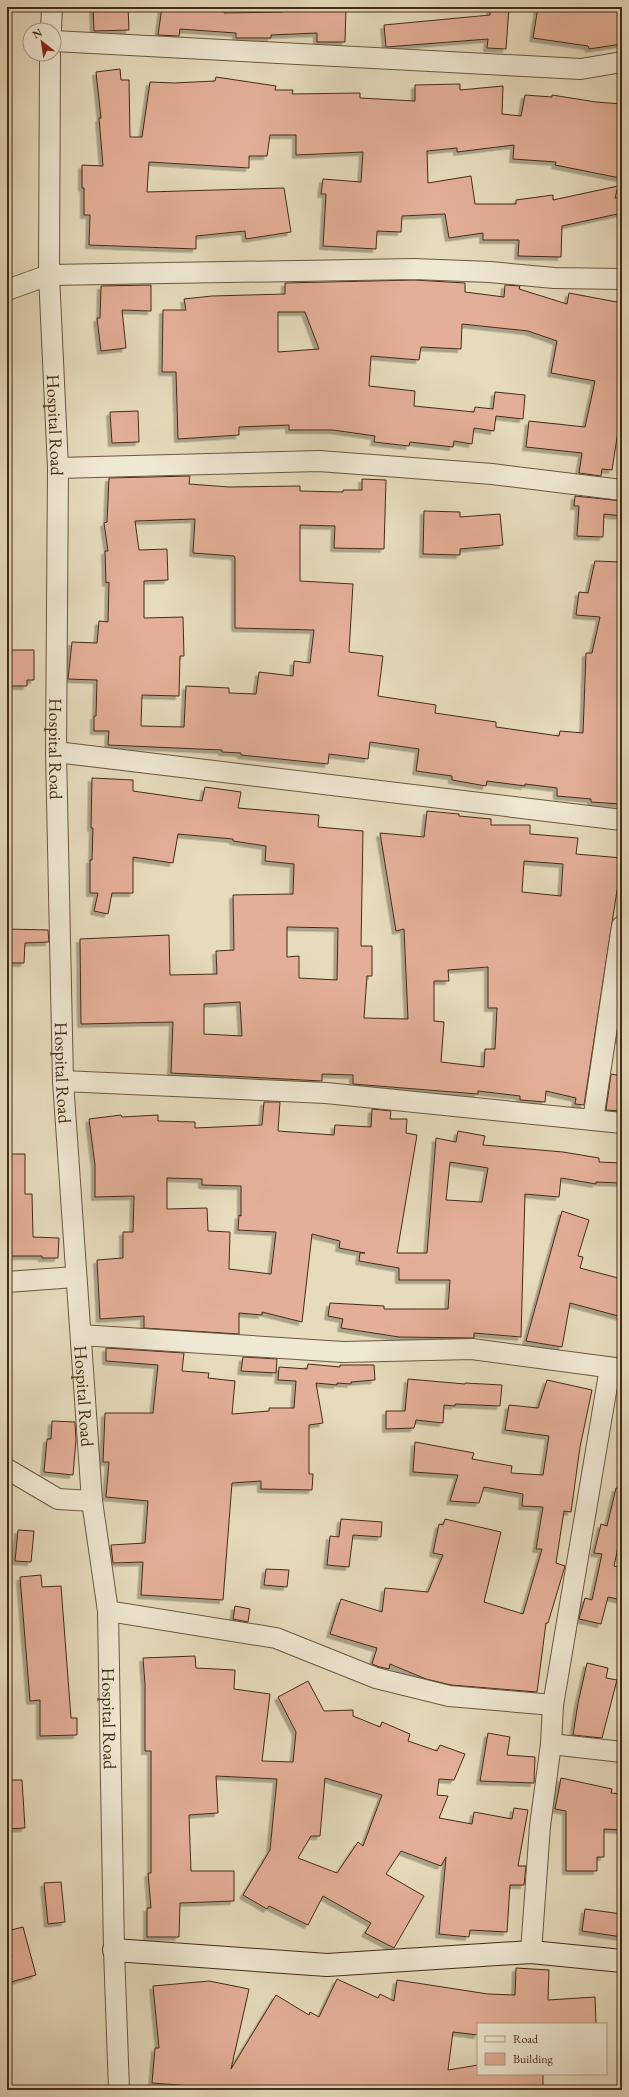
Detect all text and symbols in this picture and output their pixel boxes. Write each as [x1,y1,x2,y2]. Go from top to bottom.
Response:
north arrow [22,22,62,62]
text: N [30,25,44,42]
street label: Hospital Road [42,374,70,477]
street label: Hospital Road [44,698,69,801]
street label: Hospital Road [50,1022,77,1125]
street label: Hospital Road [70,1344,100,1448]
street label: Hospital Road [98,1668,122,1770]
legend [477,2023,607,2075]
text: Road [513,2031,539,2047]
text: Building [513,2051,554,2067]

